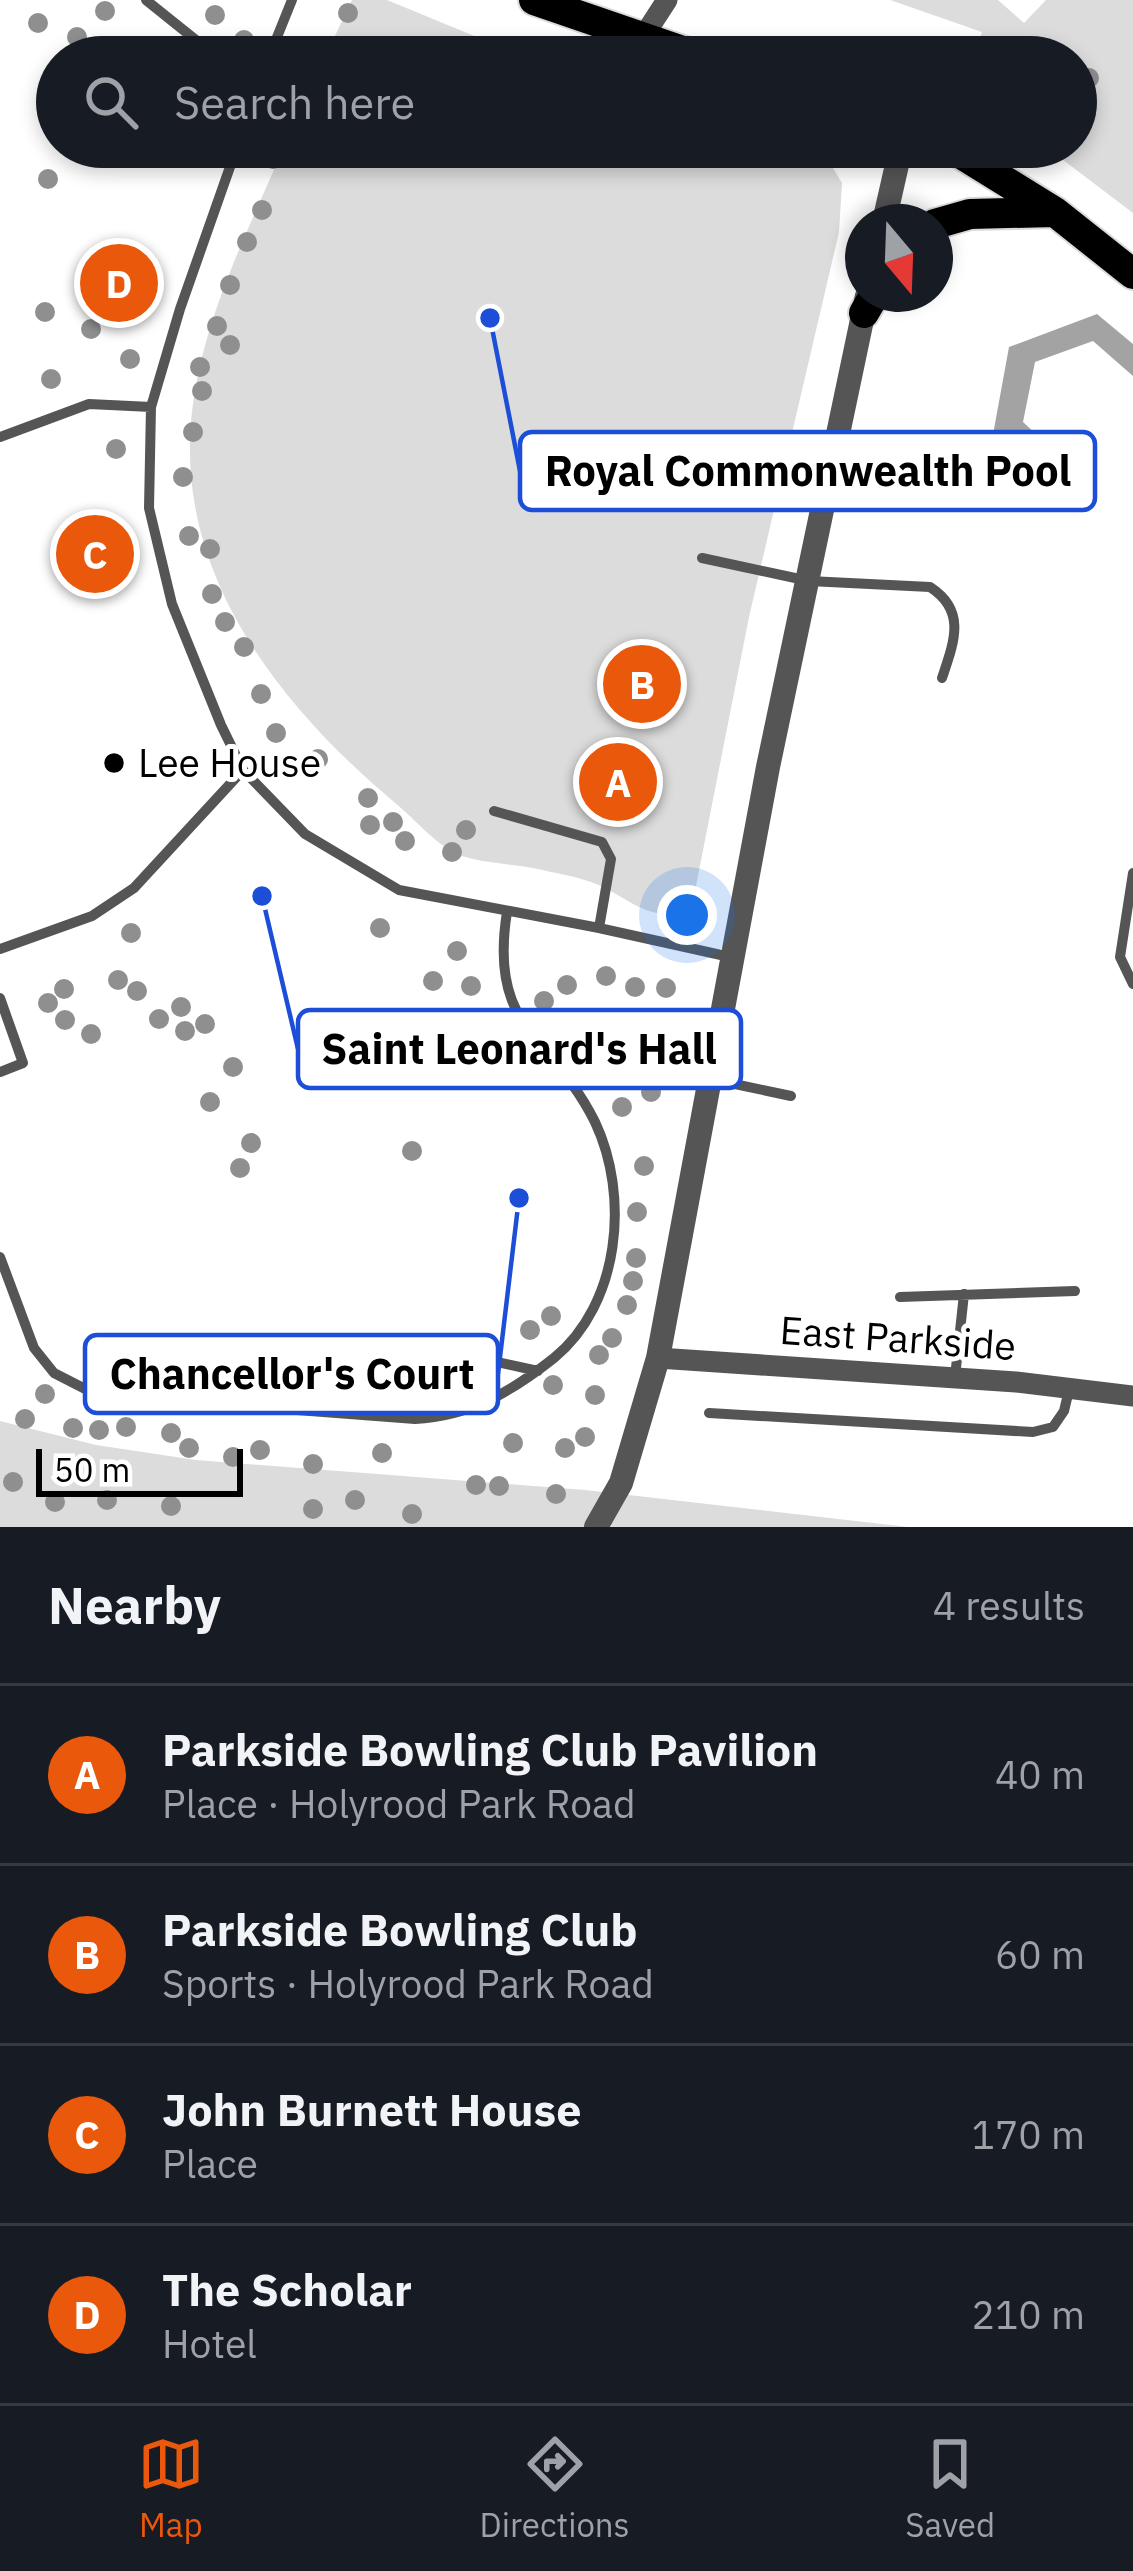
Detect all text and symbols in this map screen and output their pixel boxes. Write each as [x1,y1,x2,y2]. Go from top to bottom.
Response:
search box [36,36,1097,168]
icon: search [78,69,144,135]
text: Search here [174,73,415,131]
north arrow [845,204,953,312]
pin: D [80,238,158,328]
callout: Royal Commonwealth Pool [520,432,1095,510]
text: Royal Commonwealth Pool [545,443,1071,498]
pin: C [56,509,134,599]
pin: B [603,639,681,729]
place label: Lee House [138,737,321,788]
pin: A [579,737,657,827]
marker: Lee House [101,750,127,776]
your location [657,885,717,945]
callout: Saint Leonard's Hall [298,1010,741,1088]
text: Saint Leonard's Hall [321,1021,717,1076]
street label: East Parkside [778,1304,1018,1371]
callout: Chancellor's Court [85,1335,498,1413]
text: Chancellor's Court [109,1346,475,1401]
scale bar [36,1443,243,1496]
text: 50 m [54,1448,130,1491]
text: Nearby [48,1572,221,1638]
text: 4 results [933,1580,1085,1631]
text: Parkside Bowling Club Pavilion [162,1720,818,1778]
text: A [74,1749,100,1800]
text: 40 m [995,1749,1085,1800]
text: Place · Holyrood Park Road [162,1778,636,1829]
text: Parkside Bowling Club [162,1900,638,1958]
text: B [74,1929,100,1980]
text: 60 m [995,1929,1085,1980]
text: Sports · Holyrood Park Road [162,1958,654,2009]
text: John Burnett House [162,2080,582,2138]
text: C [74,2109,100,2160]
text: 170 m [972,2109,1085,2160]
text: Place [162,2138,258,2189]
text: The Scholar [162,2260,412,2318]
text: D [73,2289,101,2340]
text: 210 m [972,2289,1085,2340]
text: Hotel [162,2318,257,2369]
tab: Map [138,2431,204,2546]
tab: Directions [480,2431,630,2546]
tab: Saved [905,2431,995,2546]

